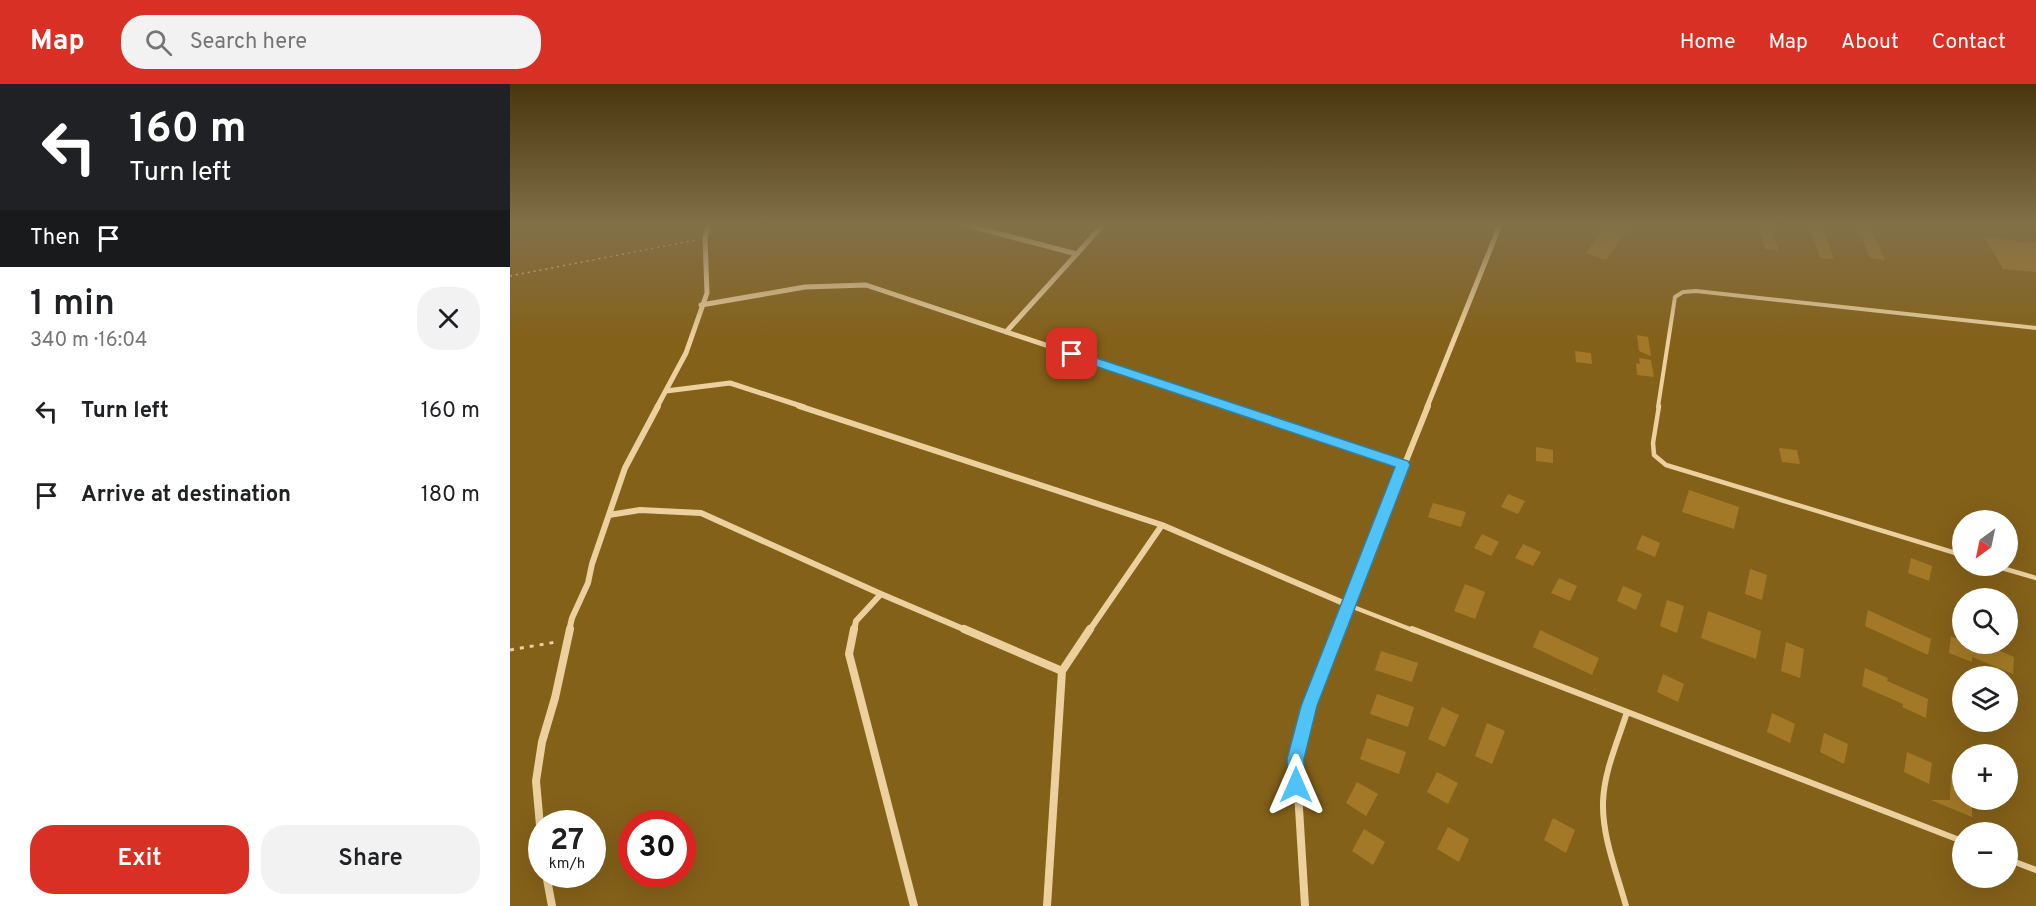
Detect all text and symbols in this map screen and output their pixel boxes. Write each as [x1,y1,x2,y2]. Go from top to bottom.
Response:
search box [121,15,541,69]
text: Map [30,24,85,60]
icon: search [142,26,175,59]
text: Search here [190,29,307,56]
text: Home [1680,29,1736,56]
text: Map [1769,29,1808,56]
text: About [1841,29,1899,56]
text: Contact [1932,29,2006,56]
text: 160 m [129,104,247,157]
icon: left [30,108,108,186]
text: Turn left [129,156,231,190]
icon: arrive [92,222,125,255]
text: Then [30,225,80,252]
text: 1 min [30,282,115,328]
button: close [417,287,480,350]
text: 340 m · 16:04 [30,328,148,354]
pin [1046,328,1097,379]
icon: arrive [1055,337,1088,370]
icon: left [30,395,63,428]
text: Turn left [81,398,169,425]
text: 160 m [421,398,480,425]
icon: arrive [30,479,63,512]
text: Arrive at destination [81,482,291,509]
text: 180 m [421,482,480,509]
north arrow [1952,510,2018,576]
map controls [1952,510,2018,888]
button: search [1952,588,2018,654]
button: layers [1952,666,2018,732]
button: + [1952,744,2018,810]
position arrow [1264,753,1328,817]
speed limit sign: 30 [618,810,696,888]
button: − [1952,822,2018,888]
text: 27 [550,823,584,860]
button: Exit [30,825,249,894]
button: Share [261,825,480,894]
text: km/h [549,855,585,874]

